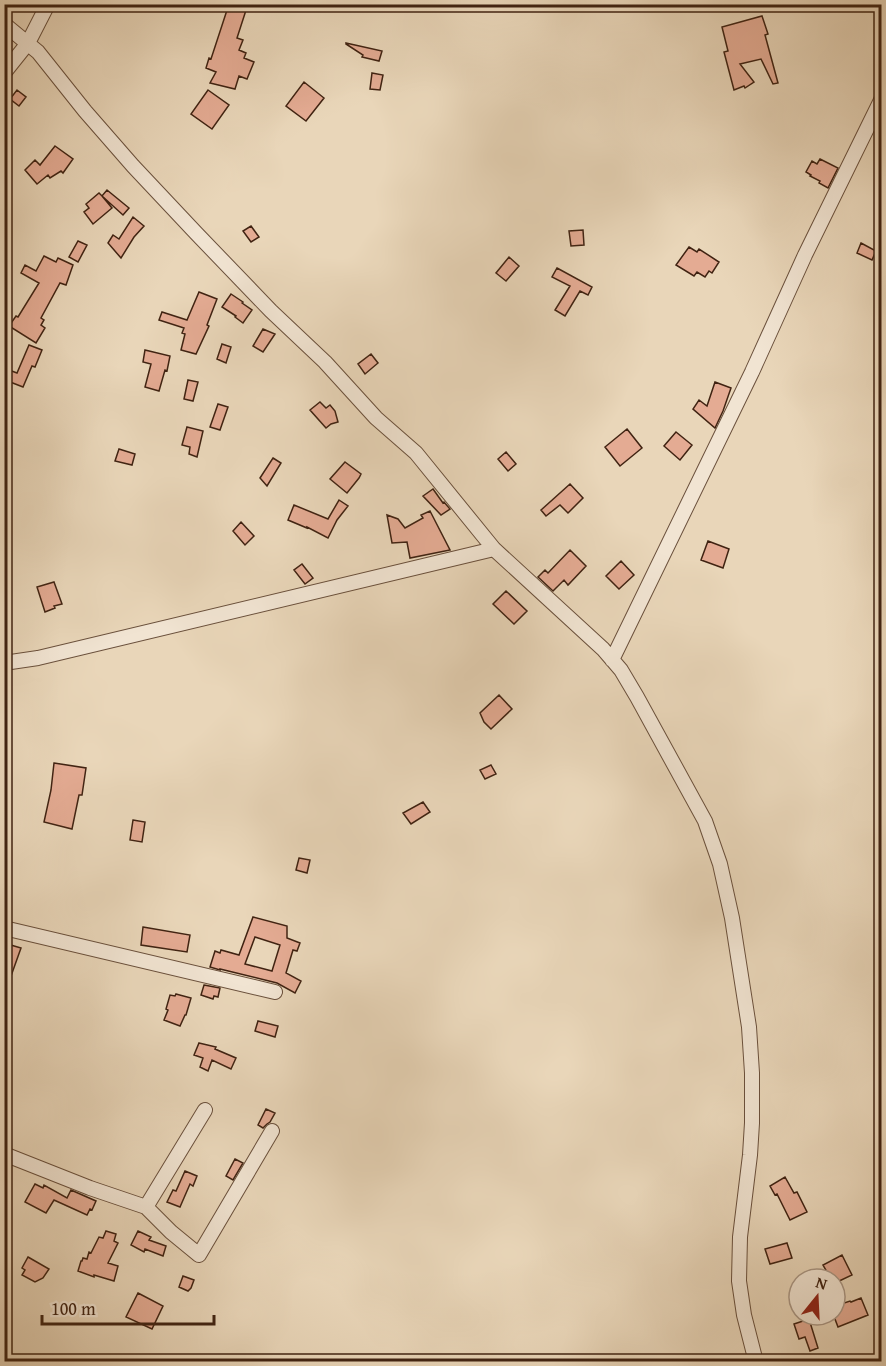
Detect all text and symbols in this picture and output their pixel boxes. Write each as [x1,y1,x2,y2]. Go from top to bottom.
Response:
north arrow [787,1267,847,1327]
text: N [813,1270,831,1296]
scale bar [42,1288,214,1326]
text: 100 m [51,1295,96,1322]

